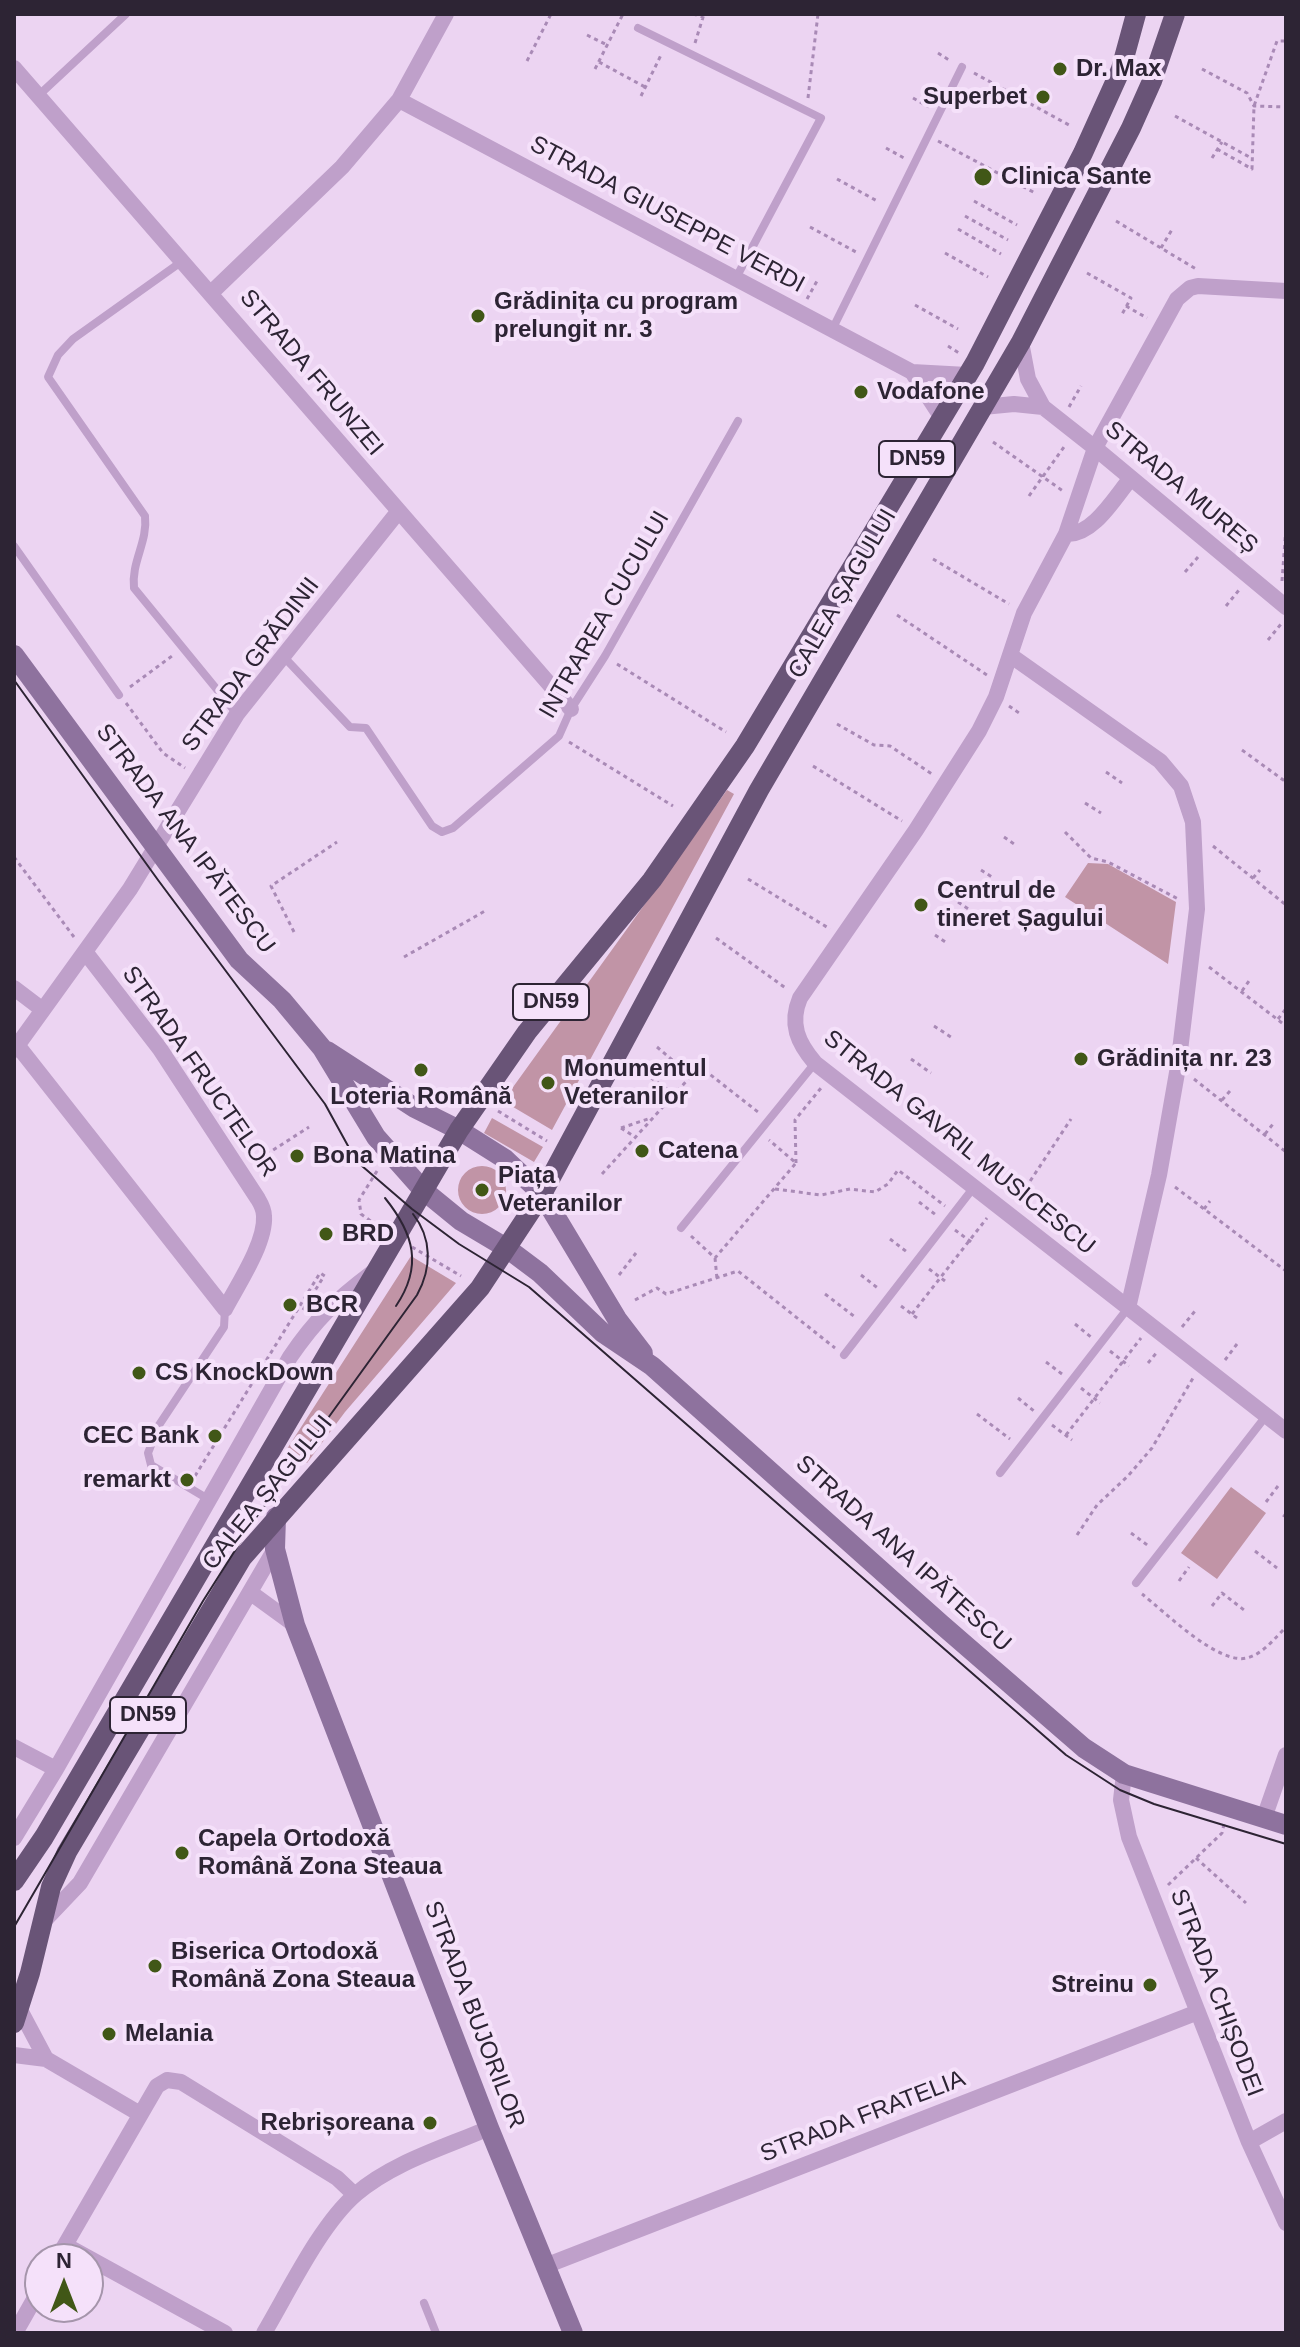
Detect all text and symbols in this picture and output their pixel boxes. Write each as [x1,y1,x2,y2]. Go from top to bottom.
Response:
place label: Dr. Max [1076,55,1161,83]
marker: Dr. Max [1051,60,1069,78]
place label: Superbet [923,83,1027,111]
marker: Superbet [1034,88,1052,106]
street label: STRADA GIUSEPPE VERDI [525,130,809,300]
place label: Clinica Sante [1001,163,1152,191]
marker: Clinica Sante [972,166,994,188]
street label: STRADA FRUNZEI [233,284,389,462]
place label: Grădinița cu program prelungit nr. 3 [494,288,738,344]
marker: Grădinița cu program prelungit nr. 3 [469,307,487,325]
place label: Vodafone [877,378,985,406]
marker: Vodafone [852,383,870,401]
street label: STRADA MUREȘ [1099,416,1263,560]
road number: DN59 [879,441,955,477]
street label: CALEA ȘAGULUI [783,504,903,684]
street label: INTRAREA CUCULUI [534,506,676,724]
street label: STRADA GRĂDINII [176,572,326,758]
street label: STRADA ANA IPĂTESCU [89,719,281,959]
place label: Centrul de tineret Șagului [937,877,1104,933]
marker: Centrul de tineret Șagului [912,896,930,914]
street label: STRADA FRUCTELOR [115,961,283,1183]
road number: DN59 [513,984,589,1020]
street label: STRADA GAVRIL MUSICESCU [817,1025,1101,1261]
place label: Grădinița nr. 23 [1097,1045,1272,1073]
marker: Grădinița nr. 23 [1072,1050,1090,1068]
place label: Monumentul Veteranilor [564,1055,707,1111]
marker: Loteria Română [412,1061,430,1079]
marker: Monumentul Veteranilor [539,1074,557,1092]
place label: Loteria Română [330,1083,512,1111]
place label: Catena [658,1137,738,1165]
place label: Bona Matina [313,1142,456,1170]
marker: Catena [633,1142,651,1160]
marker: Bona Matina [288,1147,306,1165]
place label: Piața Veteranilor [498,1162,622,1218]
marker: Piața Veteranilor [473,1181,491,1199]
place label: BRD [342,1220,394,1248]
marker: BRD [317,1225,335,1243]
place label: BCR [306,1291,358,1319]
marker: BCR [281,1296,299,1314]
place label: CS KnockDown [155,1359,334,1387]
marker: CS KnockDown [130,1364,148,1382]
street label: CALEA ȘAGULUI [197,1410,339,1576]
place label: CEC Bank [83,1422,199,1450]
marker: CEC Bank [206,1427,224,1445]
street label: STRADA ANA IPĂTESCU [789,1450,1017,1658]
place label: remarkt [83,1466,171,1494]
marker: remarkt [178,1471,196,1489]
road number: DN59 [110,1697,186,1733]
place label: Capela Ortodoxă Română Zona Steaua [198,1825,442,1881]
marker: Capela Ortodoxă Română Zona Steaua [173,1844,191,1862]
street label: STRADA CHIȘODEI [1163,1885,1269,2101]
street label: STRADA BUJORILOR [417,1897,531,2133]
place label: Biserica Ortodoxă Română Zona Steaua [171,1938,415,1994]
marker: Biserica Ortodoxă Română Zona Steaua [146,1957,164,1975]
place label: Streinu [1051,1971,1134,1999]
marker: Streinu [1141,1976,1159,1994]
place label: Melania [125,2020,213,2048]
marker: Melania [100,2025,118,2043]
street label: STRADA FRATELIA [757,2065,969,2169]
place label: Rebrișoreana [261,2109,414,2137]
marker: Rebrișoreana [421,2114,439,2132]
north arrow [24,2243,104,2323]
text: N [56,2248,72,2273]

